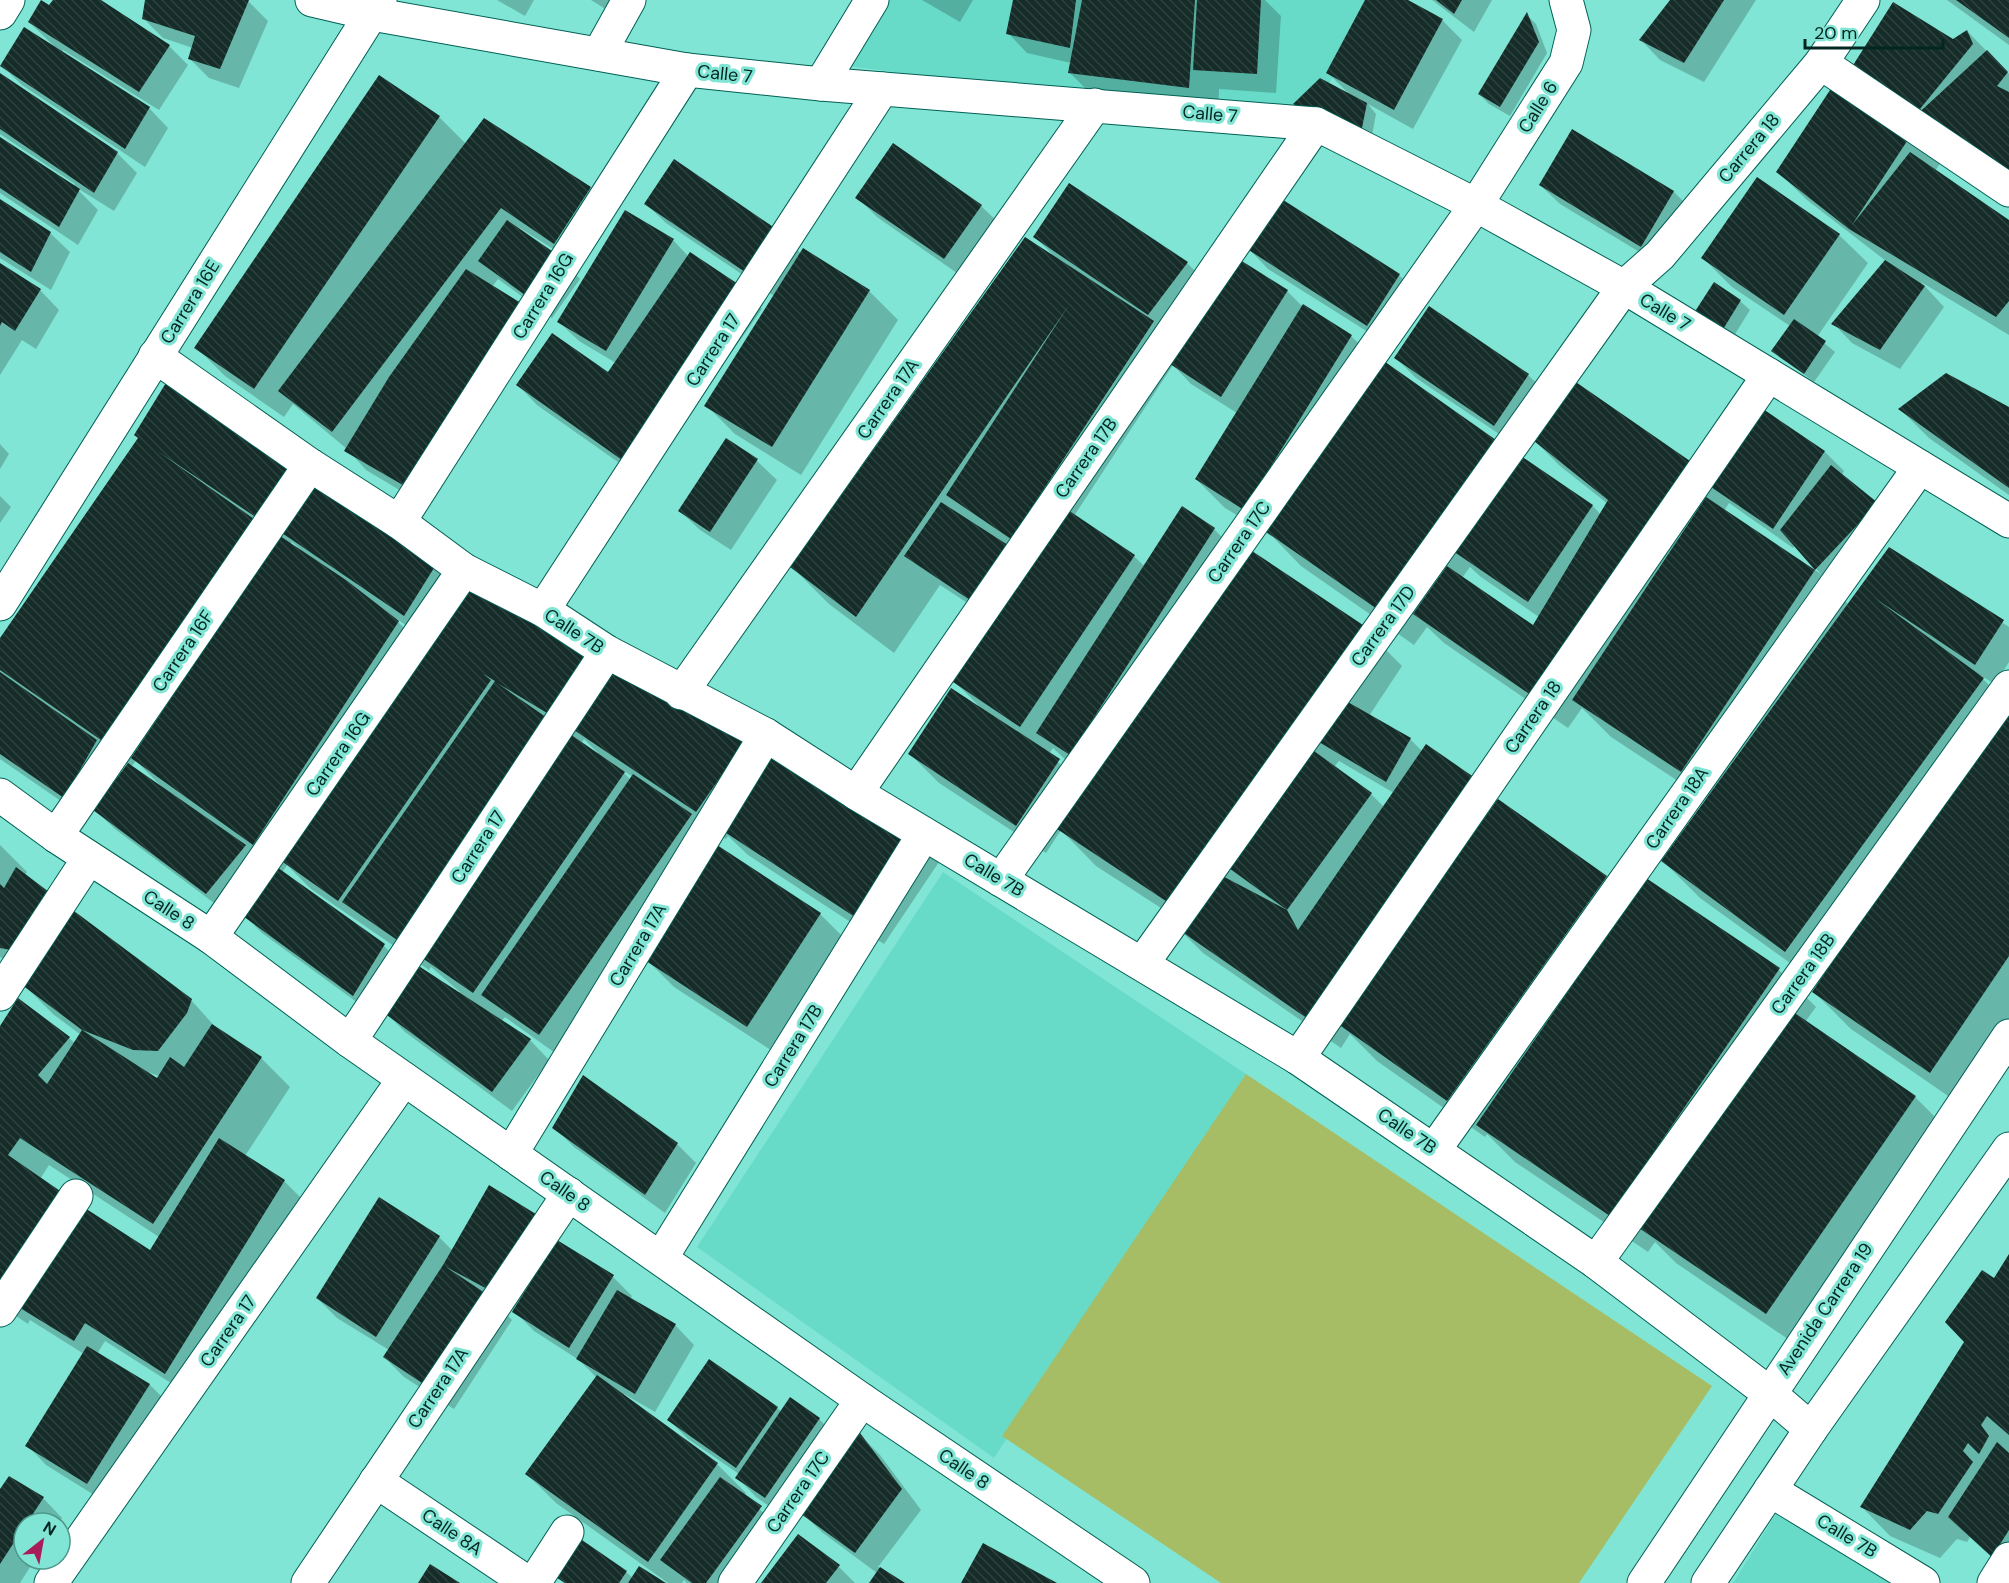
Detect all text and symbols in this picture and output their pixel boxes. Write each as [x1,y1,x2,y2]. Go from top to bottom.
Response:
scale bar [1805,12,1943,50]
text: 20 m [1814,21,1857,45]
street label: Calle 7 [696,59,754,89]
street label: Calle 6 [1513,76,1563,138]
street label: Calle 7 [1181,100,1239,128]
street label: Carrera 18 [1713,108,1785,188]
street label: Carrera 16G [507,248,579,344]
street label: Carrera 16E [155,256,225,348]
street label: Calle 7 [1635,287,1695,337]
street label: Carrera 17 [681,309,745,391]
street label: Carrera 17A [852,354,924,444]
street label: Carrera 17B [1049,413,1123,503]
street label: Carrera 17C [1202,496,1276,588]
street label: Carrera 17D [1345,581,1421,671]
street label: Calle 7B [540,603,608,659]
street label: Carrera 16F [147,605,219,697]
street label: Carrera 18 [1499,676,1567,758]
street label: Carrera 16G [300,707,376,801]
street label: Carrera 18A [1640,762,1714,854]
street label: Carrera 17 [446,806,510,888]
street label: Calle 7B [959,848,1029,902]
street label: Calle 8 [139,884,199,936]
street label: Carrera 17A [604,899,672,991]
street label: Carrera 18B [1766,929,1841,1019]
street label: Carrera 17B [758,1000,828,1092]
street label: Calle 7B [1373,1103,1441,1160]
street label: Calle 8 [535,1165,595,1217]
street label: Avenida Carrera 19 [1772,1238,1878,1380]
street label: Carrera 17 [195,1290,261,1372]
street label: Carrera 17A [402,1343,474,1433]
street label: Calle 8 [934,1443,994,1495]
street label: Carrera 17C [761,1446,835,1538]
street label: Calle 8A [417,1503,487,1561]
street label: Calle 7B [1812,1509,1882,1563]
north arrow [12,1511,72,1571]
text: N [39,1517,60,1541]

